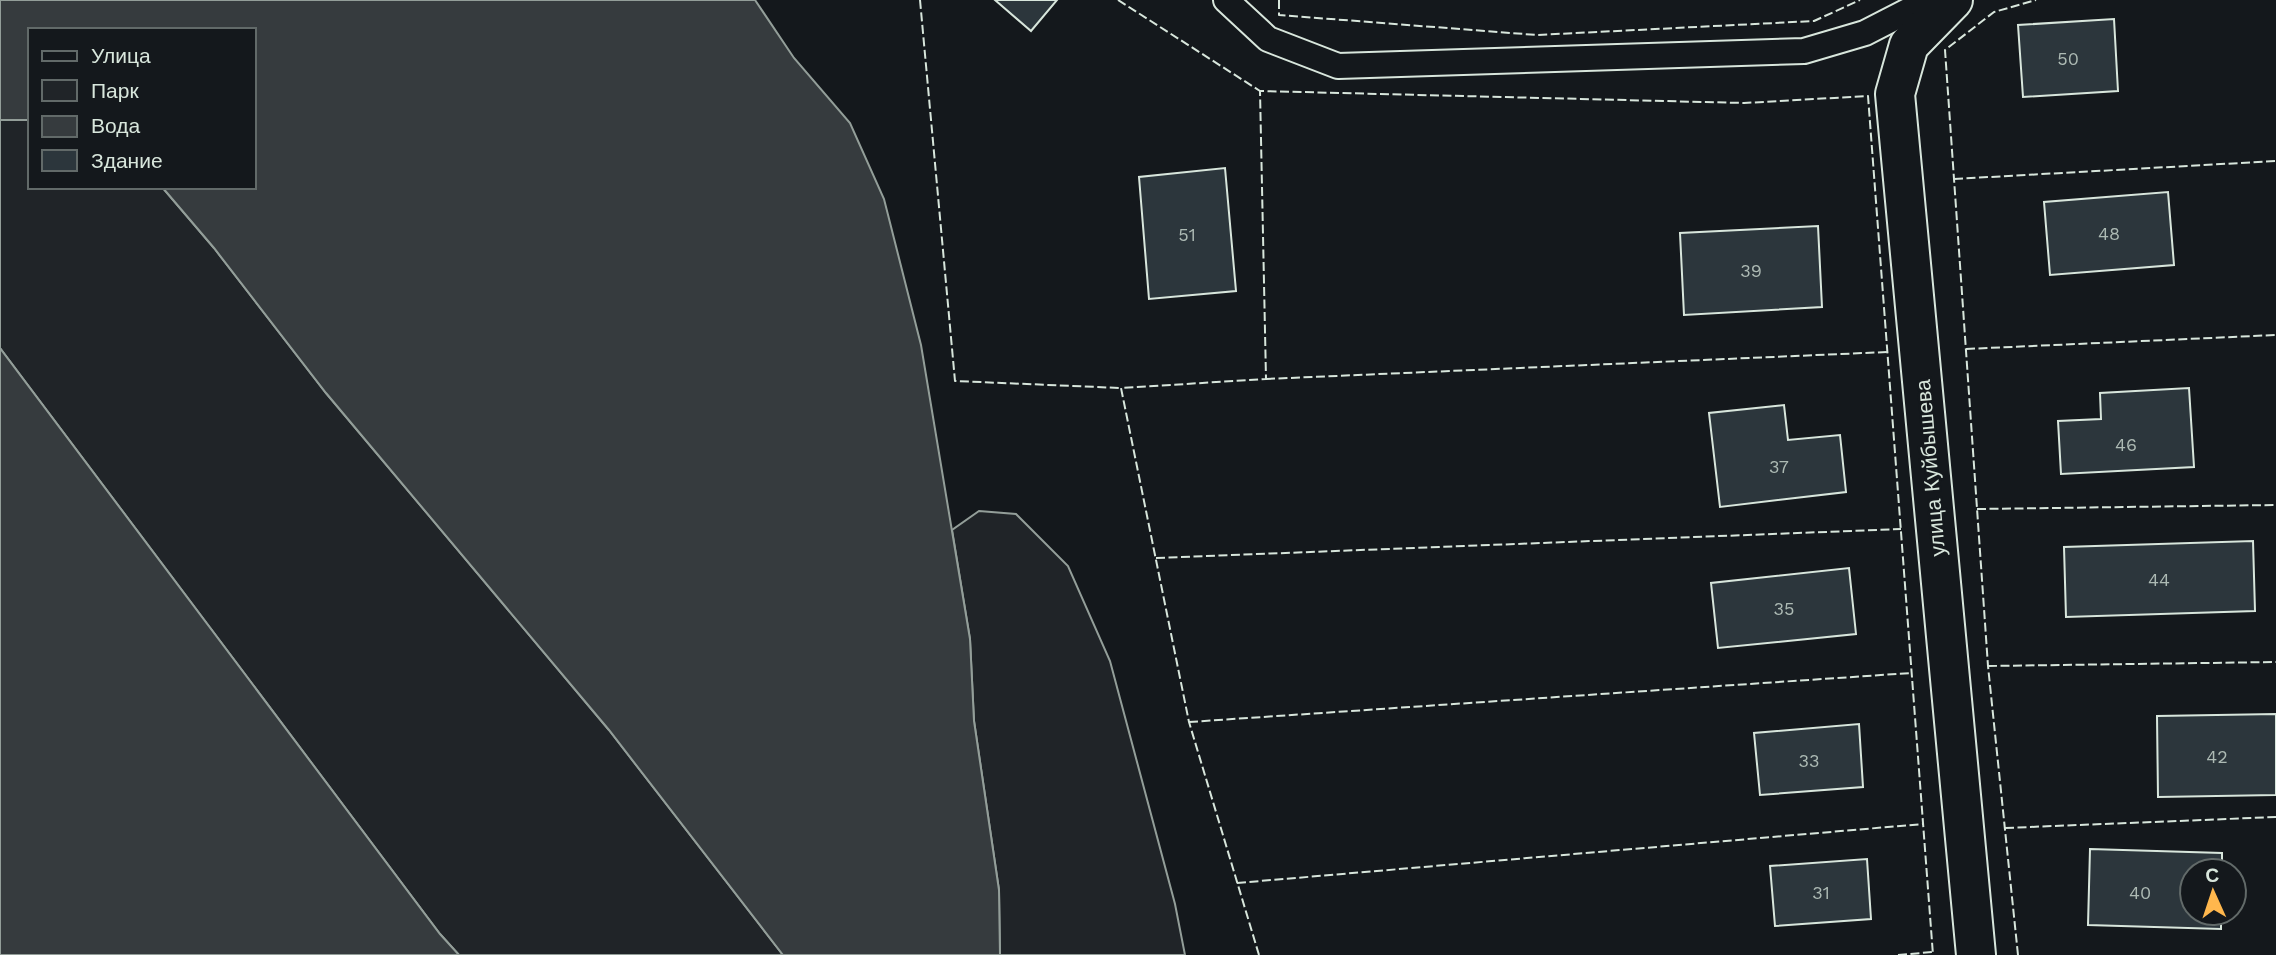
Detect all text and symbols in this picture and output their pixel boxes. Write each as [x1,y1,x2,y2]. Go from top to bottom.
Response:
legend [28,28,256,189]
text: Улица [91,43,151,68]
house number: 50 [2057,48,2079,69]
text: Парк [91,78,139,103]
text: Вода [91,113,140,138]
text: Здание [91,148,163,173]
house number: 48 [2098,223,2120,244]
house number: 51 [1178,224,1196,245]
house number: 39 [1740,260,1762,281]
street label: улица Куйбышева [1910,378,1950,558]
house number: 46 [2115,434,2137,455]
house number: 37 [1769,456,1789,477]
house number: 44 [2148,569,2170,590]
house number: 35 [1774,598,1794,619]
house number: 42 [2206,746,2228,767]
house number: 33 [1799,750,1820,771]
north arrow [2178,857,2248,927]
text: С [2205,864,2220,887]
house number: 31 [1812,882,1830,903]
house number: 40 [2129,882,2151,903]

